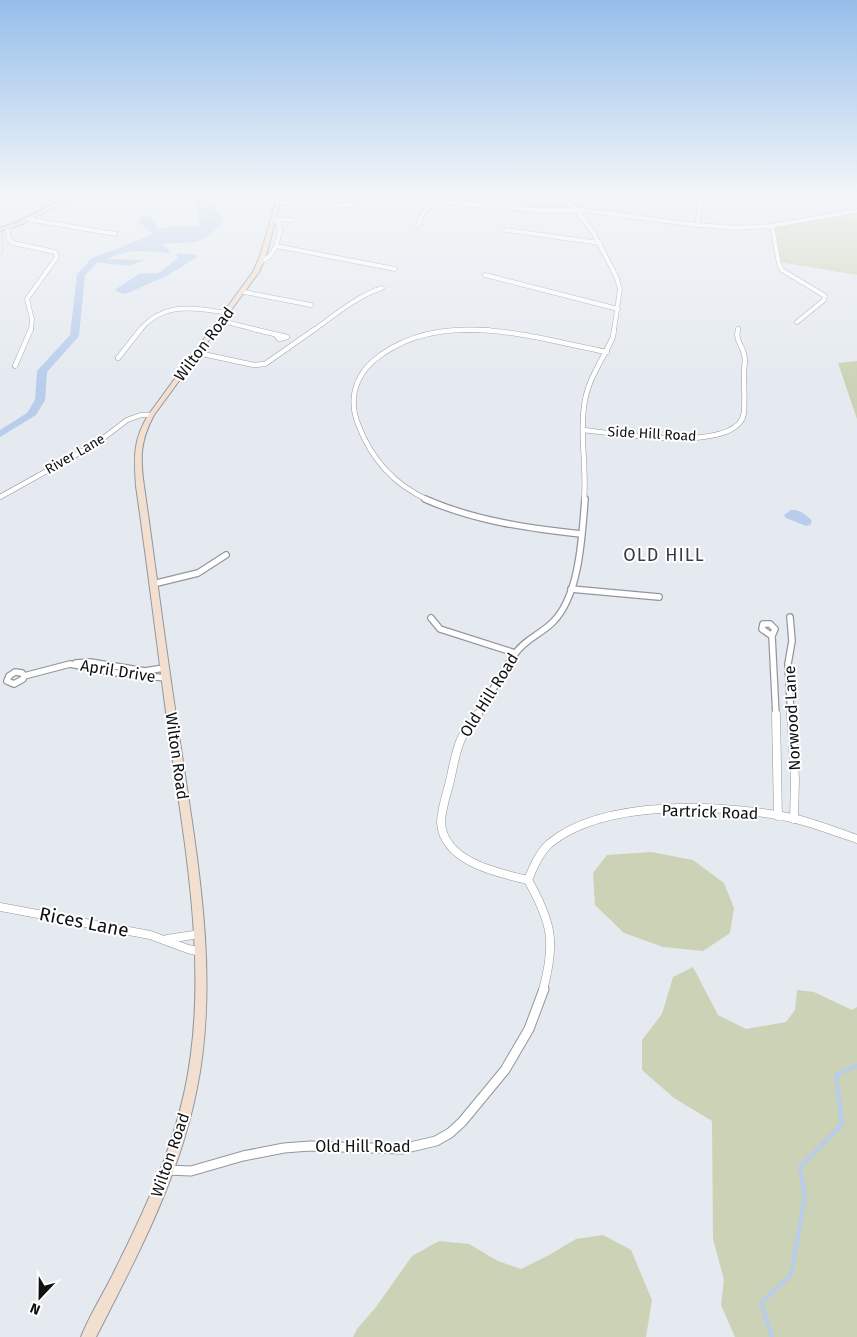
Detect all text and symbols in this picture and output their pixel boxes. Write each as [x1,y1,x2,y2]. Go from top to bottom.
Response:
street label: Wilton Road [170,303,238,385]
street label: Side Hill Road [607,423,697,445]
street label: River Lane [42,430,108,478]
district label: OLD HILL [623,544,705,566]
street label: Old Hill Road [456,650,522,740]
street label: April Drive [79,656,157,686]
street label: Norwood Lane [780,665,804,771]
street label: Wilton Road [161,711,193,801]
street label: Partrick Road [661,801,759,823]
street label: Rices Lane [37,902,131,942]
street label: Wilton Road [147,1110,193,1200]
street label: Old Hill Road [315,1137,411,1156]
north arrow [15,1272,65,1322]
text: N [28,1299,43,1318]

